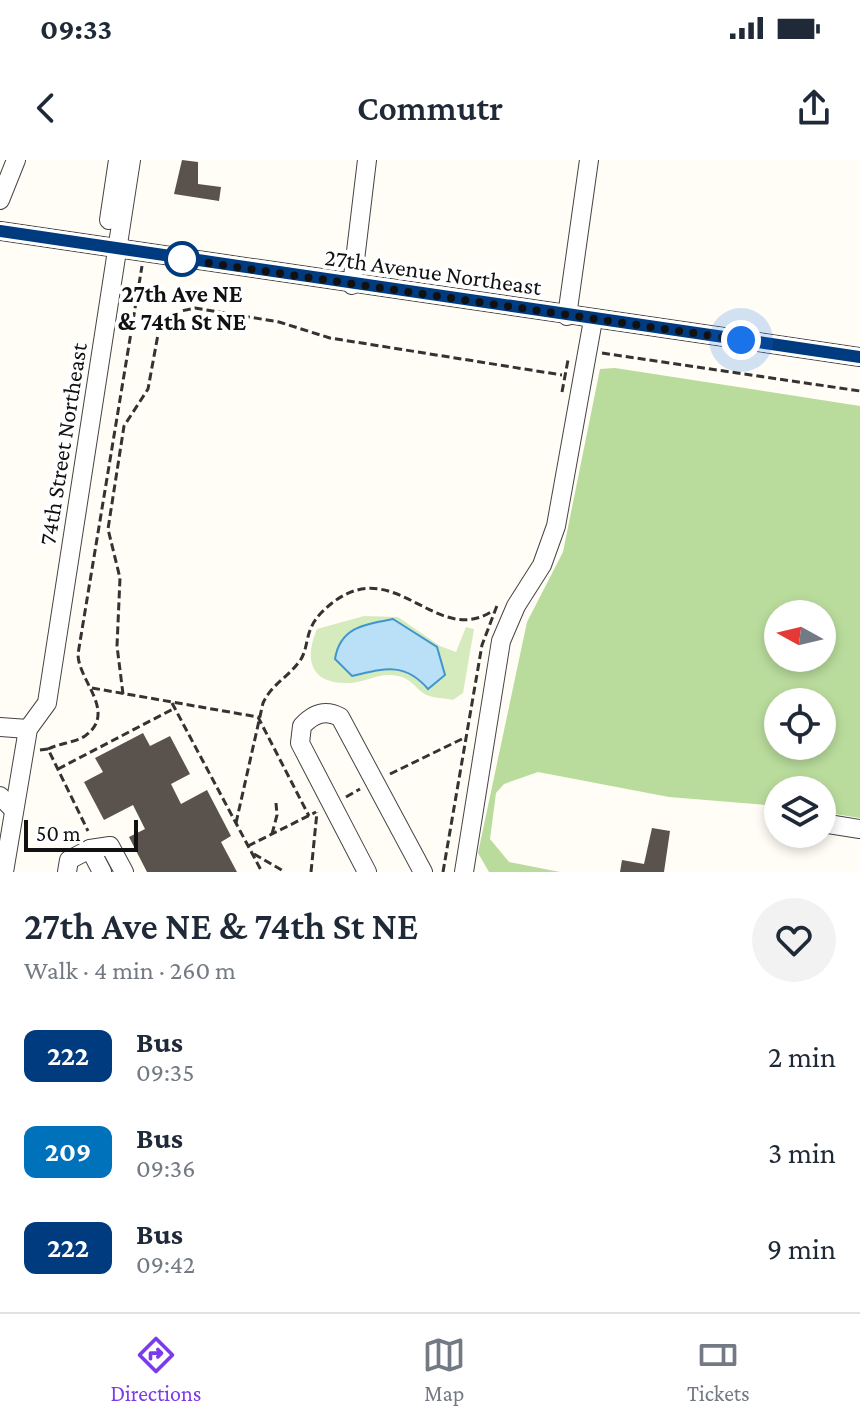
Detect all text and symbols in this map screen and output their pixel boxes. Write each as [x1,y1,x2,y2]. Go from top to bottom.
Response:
text: 09:33 [40,12,112,45]
icon: back [24,86,68,130]
icon: share [792,86,836,130]
text: Commutr [357,88,503,128]
marker: 27th Ave NE & 74th St NE [165,242,199,276]
street label: 27th Avenue Northeast [323,243,544,300]
place label: 27th Ave NE & 74th St NE [118,280,247,335]
your location [721,320,761,360]
street label: 74th Street Northeast [33,340,92,547]
north arrow [764,600,836,672]
map controls [764,600,836,848]
button: locate [764,688,836,760]
button: layers [764,776,836,848]
scale bar [24,816,138,852]
text: 50 m [36,821,81,846]
button: heart [752,898,836,982]
text: 27th Ave NE & 74th St NE [24,905,418,947]
text: Walk · 4 min · 260 m [24,956,236,985]
text: Bus [136,1025,183,1058]
text: 222 [47,1040,89,1071]
text: 2 min [768,1040,836,1073]
text: 09:35 [136,1058,194,1087]
text: Bus [136,1121,183,1154]
text: 209 [45,1136,91,1167]
text: 3 min [768,1136,836,1169]
text: 09:36 [136,1154,195,1183]
text: Bus [136,1217,183,1250]
text: 222 [47,1232,89,1263]
text: 9 min [767,1232,836,1265]
text: 09:42 [136,1250,195,1279]
tab: Directions [110,1333,201,1406]
tab: Map [422,1333,466,1406]
tab: Tickets [687,1333,750,1406]

